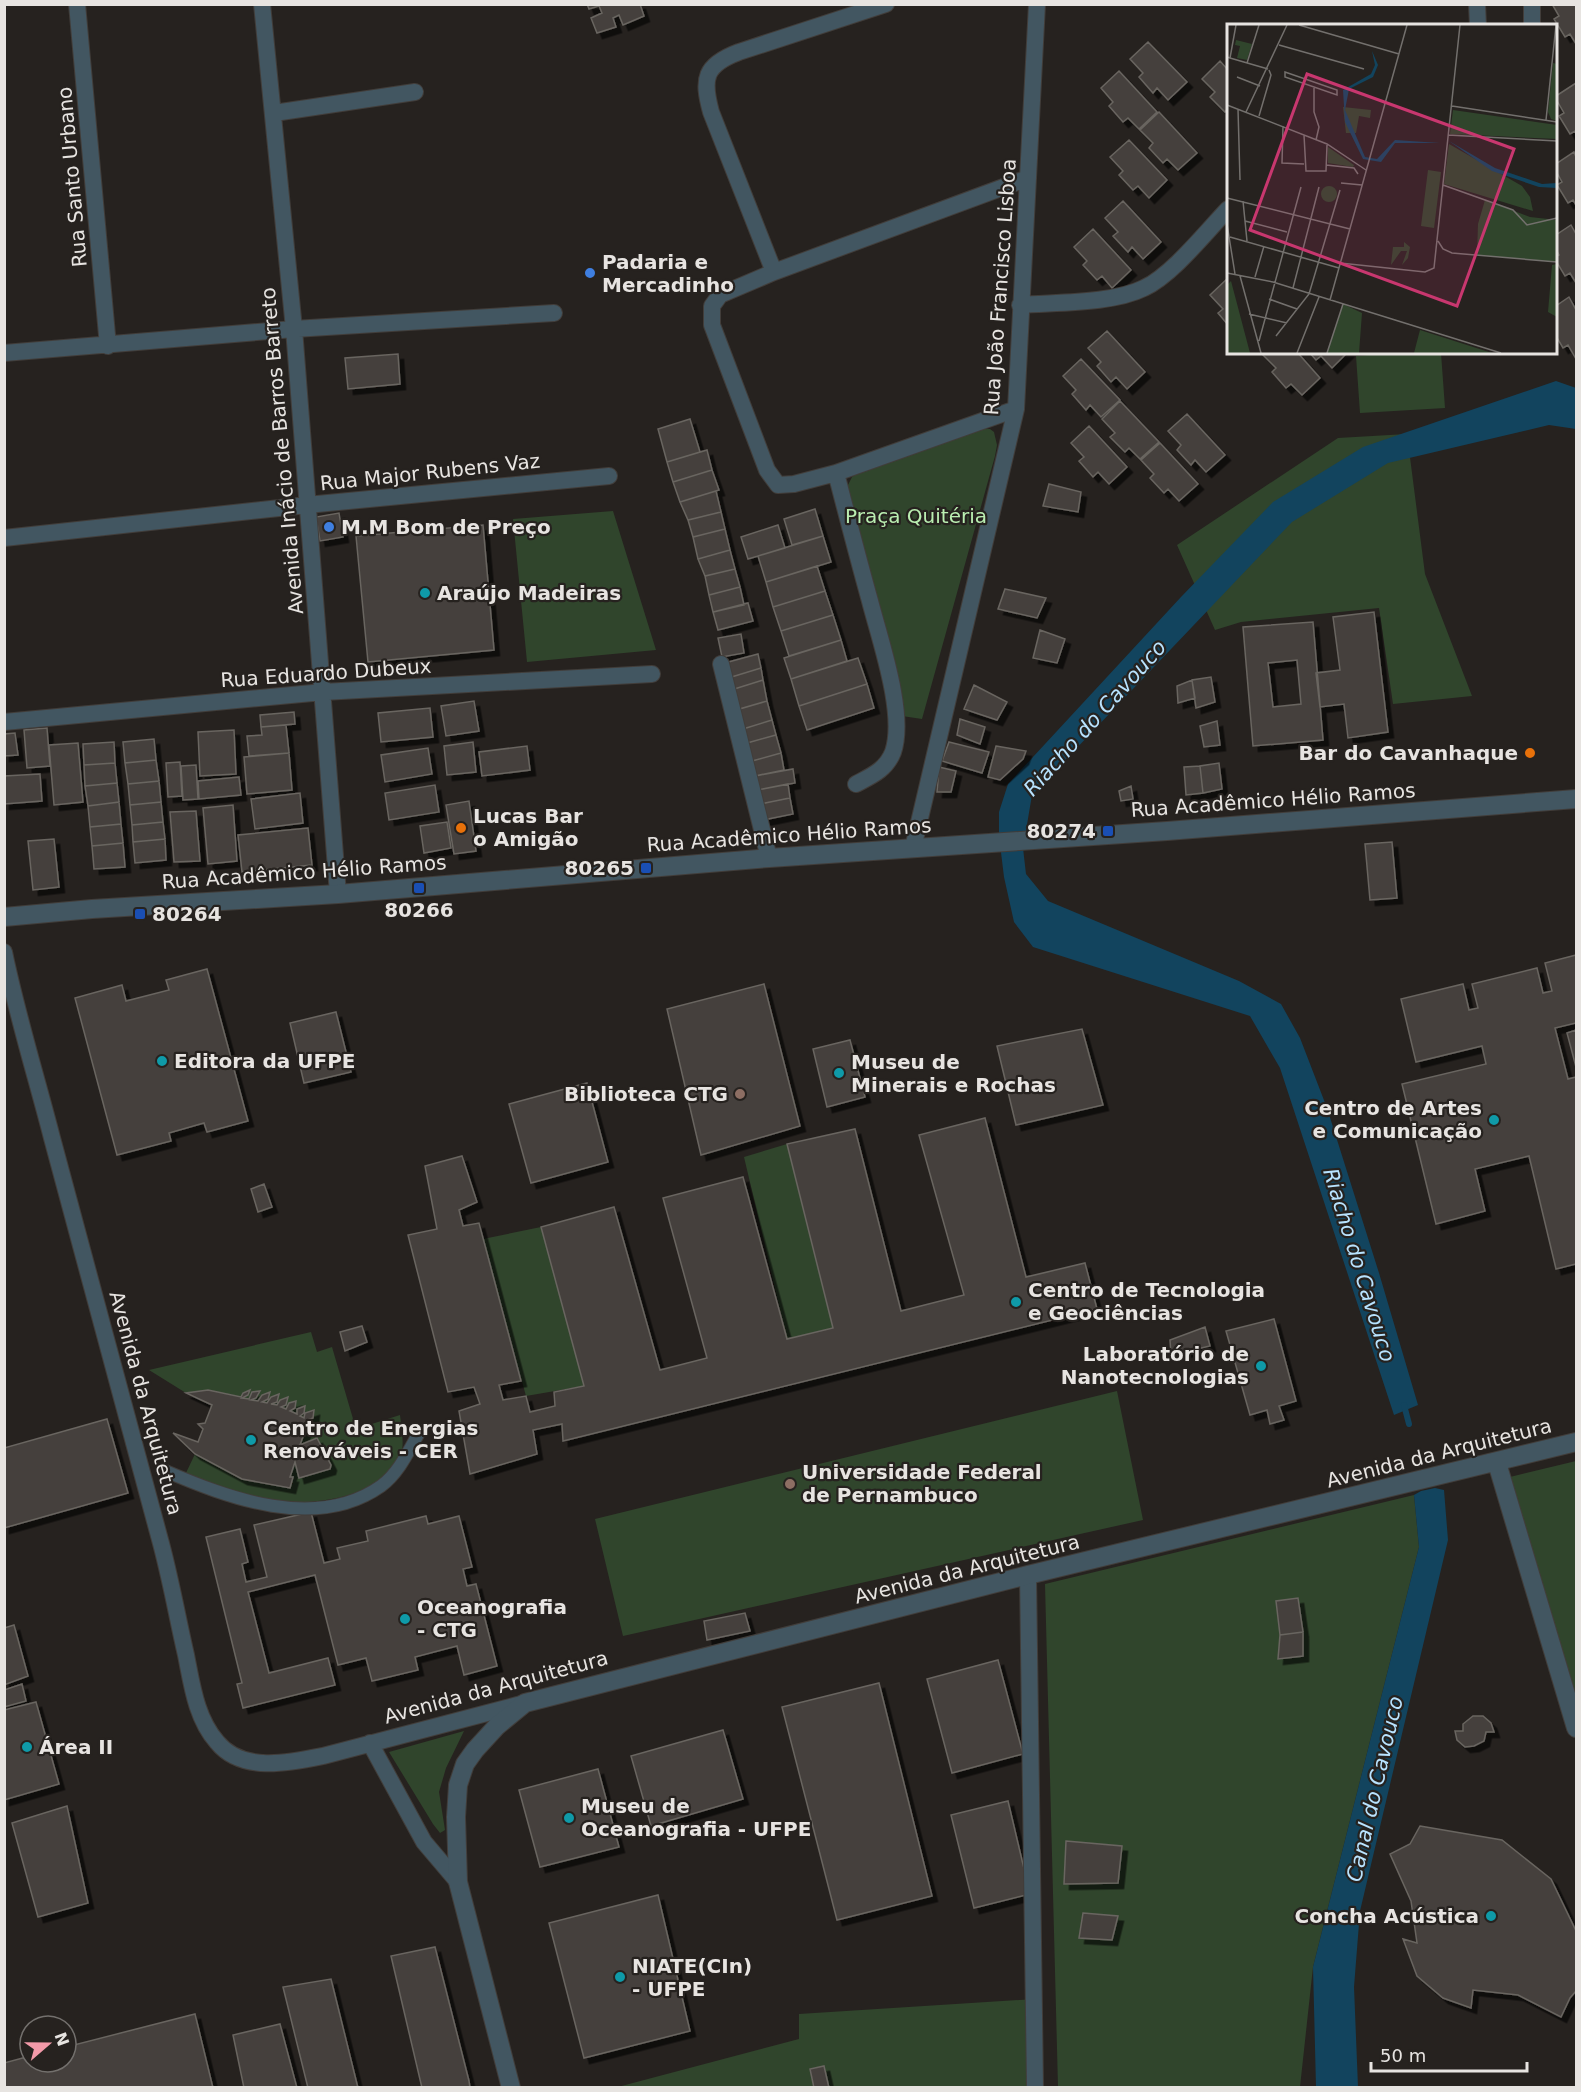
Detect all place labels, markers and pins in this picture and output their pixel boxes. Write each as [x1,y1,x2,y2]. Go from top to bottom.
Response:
place label: Padaria e Mercadinho [602,250,734,297]
marker: Padaria e Mercadinho [583,266,597,280]
place label: M.M Bom de Preço [341,515,551,539]
marker: M.M Bom de Preço [322,520,336,534]
place label: Araújo Madeiras [437,581,621,605]
marker: Araújo Madeiras [418,586,432,600]
place label: Bar do Cavanhaque [1299,741,1518,765]
marker: Bar do Cavanhaque [1523,746,1537,760]
place label: Lucas Bar o Amigão [473,804,583,851]
place label: 80274 [1026,819,1096,843]
marker: Lucas Bar o Amigão [454,821,468,835]
marker: 80274 [1101,824,1115,838]
place label: 80265 [564,856,634,880]
marker: 80265 [639,861,653,875]
marker: 80266 [412,881,426,895]
place label: 80266 [384,898,454,922]
place label: 80264 [152,902,222,926]
marker: 80264 [133,907,147,921]
place label: Editora da UFPE [174,1049,355,1073]
place label: Museu de Minerais e Rochas [851,1050,1056,1097]
marker: Editora da UFPE [155,1054,169,1068]
marker: Museu de Minerais e Rochas [832,1066,846,1080]
place label: Biblioteca CTG [564,1082,728,1106]
marker: Biblioteca CTG [733,1087,747,1101]
place label: Centro de Artes e Comunicação [1304,1096,1482,1143]
marker: Centro de Artes e Comunicação [1487,1113,1501,1127]
place label: Centro de Tecnologia e Geociências [1028,1278,1265,1325]
marker: Centro de Tecnologia e Geociências [1009,1295,1023,1309]
place label: Laboratório de Nanotecnologias [1061,1342,1249,1389]
marker: Laboratório de Nanotecnologias [1254,1359,1268,1373]
place label: Centro de Energias Renováveis - CER [263,1416,478,1463]
marker: Centro de Energias Renováveis - CER [244,1433,258,1447]
place label: Universidade Federal de Pernambuco [802,1460,1042,1507]
marker: Universidade Federal de Pernambuco [783,1477,797,1491]
place label: Oceanografia - CTG [417,1595,567,1642]
marker: Oceanografia - CTG [398,1612,412,1626]
place label: Área II [39,1735,113,1759]
marker: Área II [20,1740,34,1754]
place label: Museu de Oceanografia - UFPE [581,1794,811,1841]
marker: Museu de Oceanografia - UFPE [562,1811,576,1825]
place label: Concha Acústica [1295,1904,1479,1928]
marker: Concha Acústica [1484,1909,1498,1923]
place label: NIATE(CIn) - UFPE [632,1954,752,2001]
marker: NIATE(CIn) - UFPE [613,1970,627,1984]

